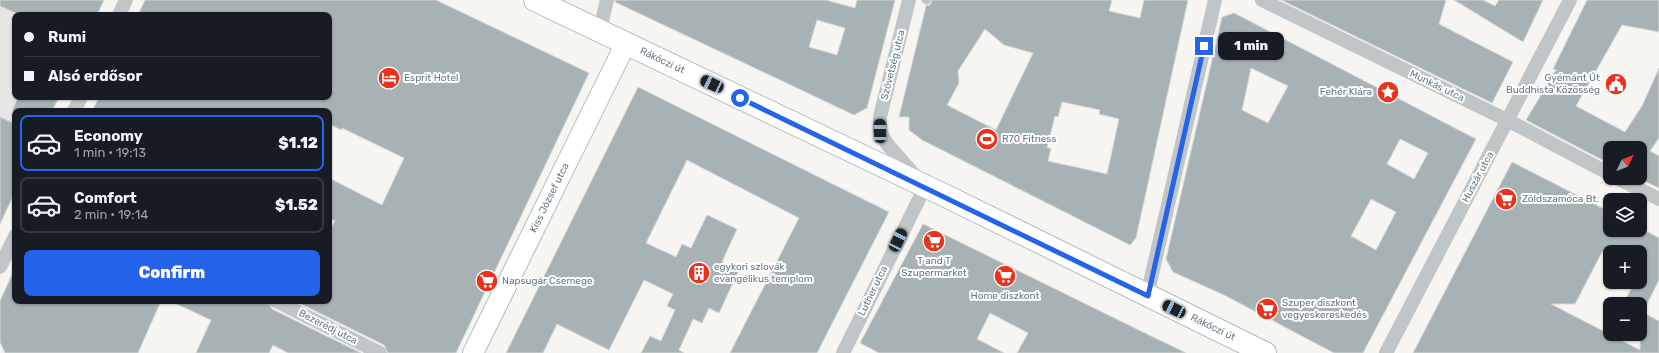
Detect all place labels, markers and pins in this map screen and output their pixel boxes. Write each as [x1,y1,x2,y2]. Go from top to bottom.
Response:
hotel icon: Esprit Hotel [376,65,402,91]
public building icon: Gyémánt Út Buddhista Közösség [1603,71,1629,97]
place label: Esprit Hotel [404,72,458,84]
place label: Gyémánt Út Buddhista Közösség [1506,72,1600,96]
place icon: Fehér Klára [1375,79,1401,105]
place label: Fehér Klára [1320,86,1372,98]
sports icon: R70 Fitness [974,126,1000,152]
place label: R70 Fitness [1002,133,1057,145]
supermarket icon: Zöldszamóca Bt. [1493,186,1519,212]
place label: Zöldszamóca Bt. [1522,193,1599,205]
supermarket icon: T and T Szupermarket [921,228,947,254]
place label: T and T Szupermarket [901,255,967,279]
building icon: egykori szlovák evangélikus templom [686,260,712,286]
place label: egykori szlovák evangélikus templom [714,261,813,285]
supermarket icon: Home diszkont [992,263,1018,289]
supermarket icon: Napsugár Csemege [474,268,500,294]
place label: Napsugár Csemege [502,275,593,287]
place label: Home diszkont [971,290,1040,302]
supermarket icon: Szuper diszkont vegyeskereskedés [1254,296,1280,322]
place label: Szuper diszkont vegyeskereskedés [1282,297,1367,321]

